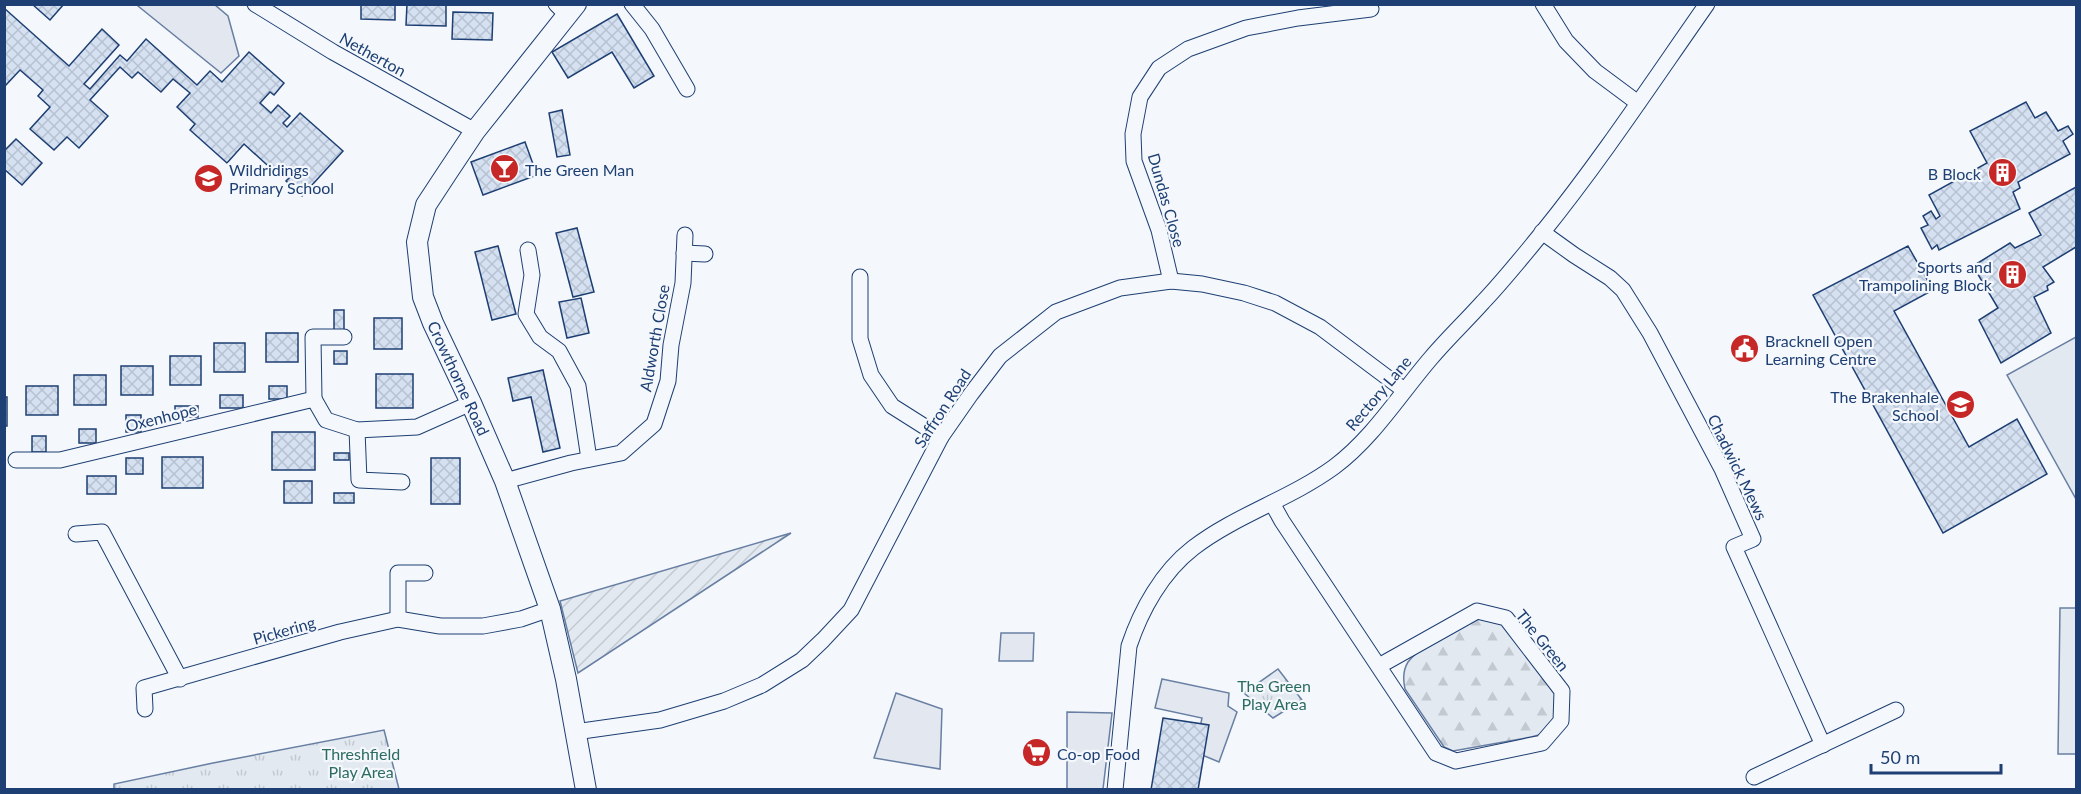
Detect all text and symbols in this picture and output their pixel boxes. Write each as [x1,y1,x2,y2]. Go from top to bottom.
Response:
street label: Netherton [336,28,410,80]
street label: Dundas Close [1145,151,1189,249]
bar icon: The Green Man [488,153,520,185]
building icon: B Block [1986,157,2018,189]
place label: Wildridings Primary School [229,160,334,197]
place label: The Green Man [525,160,634,179]
school or university icon: Wildridings Primary School [192,162,224,194]
place label: B Block [1928,164,1982,183]
place label: Sports and Trampolining Block [1859,257,1993,294]
building icon: Sports and Trampolining Block [1997,259,2029,291]
street label: Aldworth Close [635,283,673,393]
street label: Crowthorne Road [424,318,494,438]
place label: Bracknell Open Learning Centre [1765,331,1876,368]
public building icon: Bracknell Open Learning Centre [1728,333,1760,365]
street label: Rectory Lane [1341,352,1415,434]
street label: Saffron Road [909,365,975,451]
place label: The Brakenhale School [1830,387,1939,424]
school or university icon: The Brakenhale School [1944,389,1976,421]
street label: Oxenhope [123,399,199,435]
street label: Chadwick Mews [1704,411,1772,523]
street label: The Green [1512,605,1574,675]
street label: Pickering [251,612,317,648]
park label: The Green Play Area [1237,676,1311,713]
supermarket icon: Co-op Food [1020,737,1052,769]
scale bar [1871,737,2002,775]
park label: Threshfield Play Area [322,744,400,781]
place label: Co-op Food [1057,744,1140,763]
text: 50 m [1880,746,1920,768]

